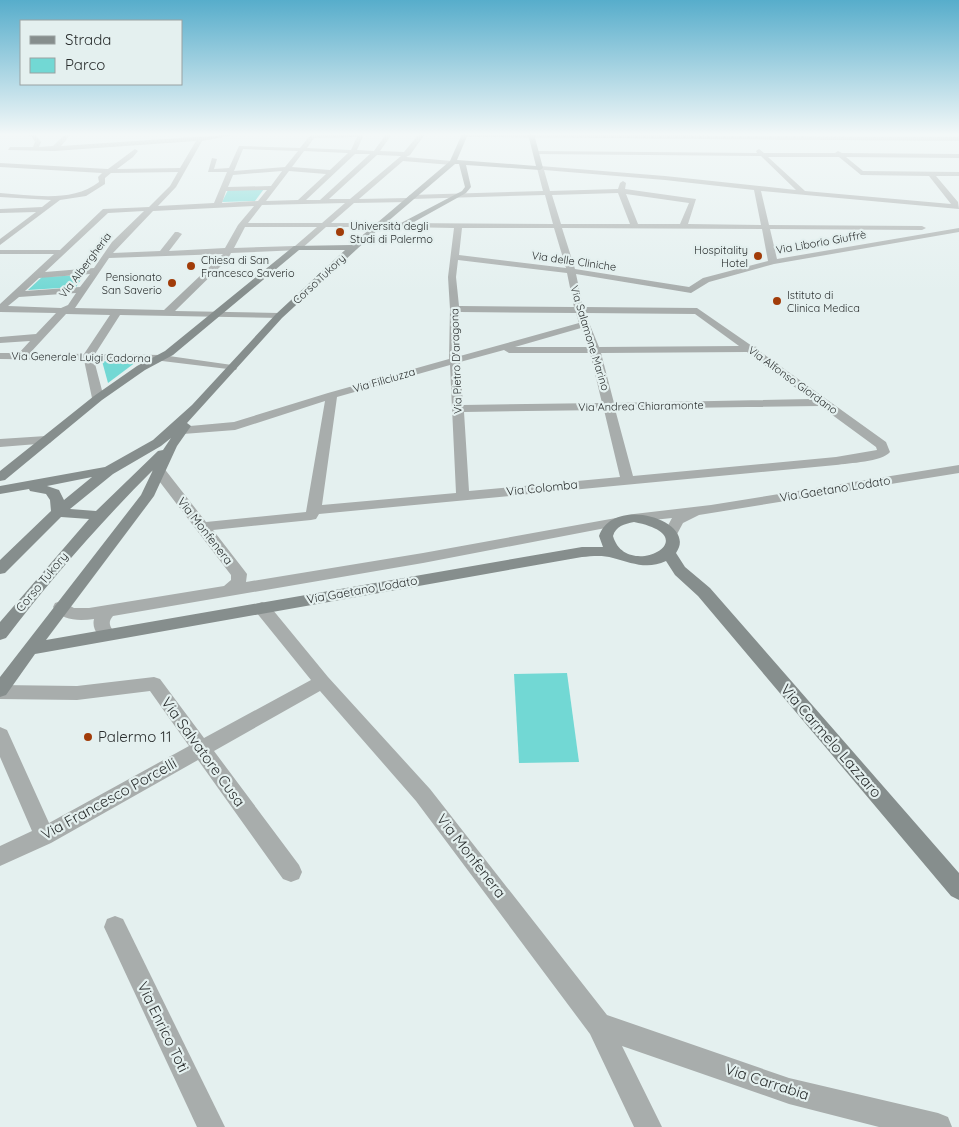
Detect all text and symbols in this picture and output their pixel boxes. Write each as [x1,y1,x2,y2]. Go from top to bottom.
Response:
legend [20,20,182,85]
text: Strada [65,30,111,49]
text: Parco [65,55,105,74]
place label: Università degli Studi di Palermo [350,219,433,246]
marker: Università degli Studi di Palermo [334,226,346,238]
street label: Via Liborio Giuffrè [775,227,867,257]
street label: Via Albergheria [56,229,114,301]
place label: Hospitality Hotel [694,243,748,270]
street label: Via delle Cliniche [531,248,617,274]
marker: Hospitality Hotel [752,250,764,262]
street label: Corso Tukory [290,251,348,307]
place label: Chiesa di San Francesco Saverio [201,253,295,280]
marker: Chiesa di San Francesco Saverio [185,260,197,272]
place label: Pensionato San Saverio [102,270,162,297]
marker: Pensionato San Saverio [166,277,178,289]
street label: Via Salamone Marino [567,284,613,392]
place label: Istituto di Clinica Medica [787,288,860,315]
marker: Istituto di Clinica Medica [771,295,783,307]
street label: Via Pietro D'aragona [447,308,465,414]
street label: Via Alfonso Giordano [745,343,841,417]
street label: Via Generale Luigi Cadorna [11,349,151,365]
street label: Via Filiciuzza [351,364,417,396]
street label: Via Andrea Chiaramonte [578,398,704,414]
street label: Via Gaetano Lodato [778,472,891,505]
street label: Via Colomba [506,476,578,499]
street label: Via Monfenera [174,494,236,567]
street label: Corso Tukory [12,549,71,615]
street label: Via Gaetano Lodato [306,572,418,607]
street label: Via Carmelo Lazzaro [777,680,886,802]
street label: Via Salvatore Cusa [157,693,249,810]
place label: Palermo 11 [98,727,171,746]
marker: Palermo 11 [82,731,94,743]
street label: Via Francesco Porcelli [38,753,180,844]
street label: Via Monfenera [433,810,510,902]
street label: Via Enrico Toti [133,979,193,1075]
street label: Via Carrabia [723,1059,812,1104]

